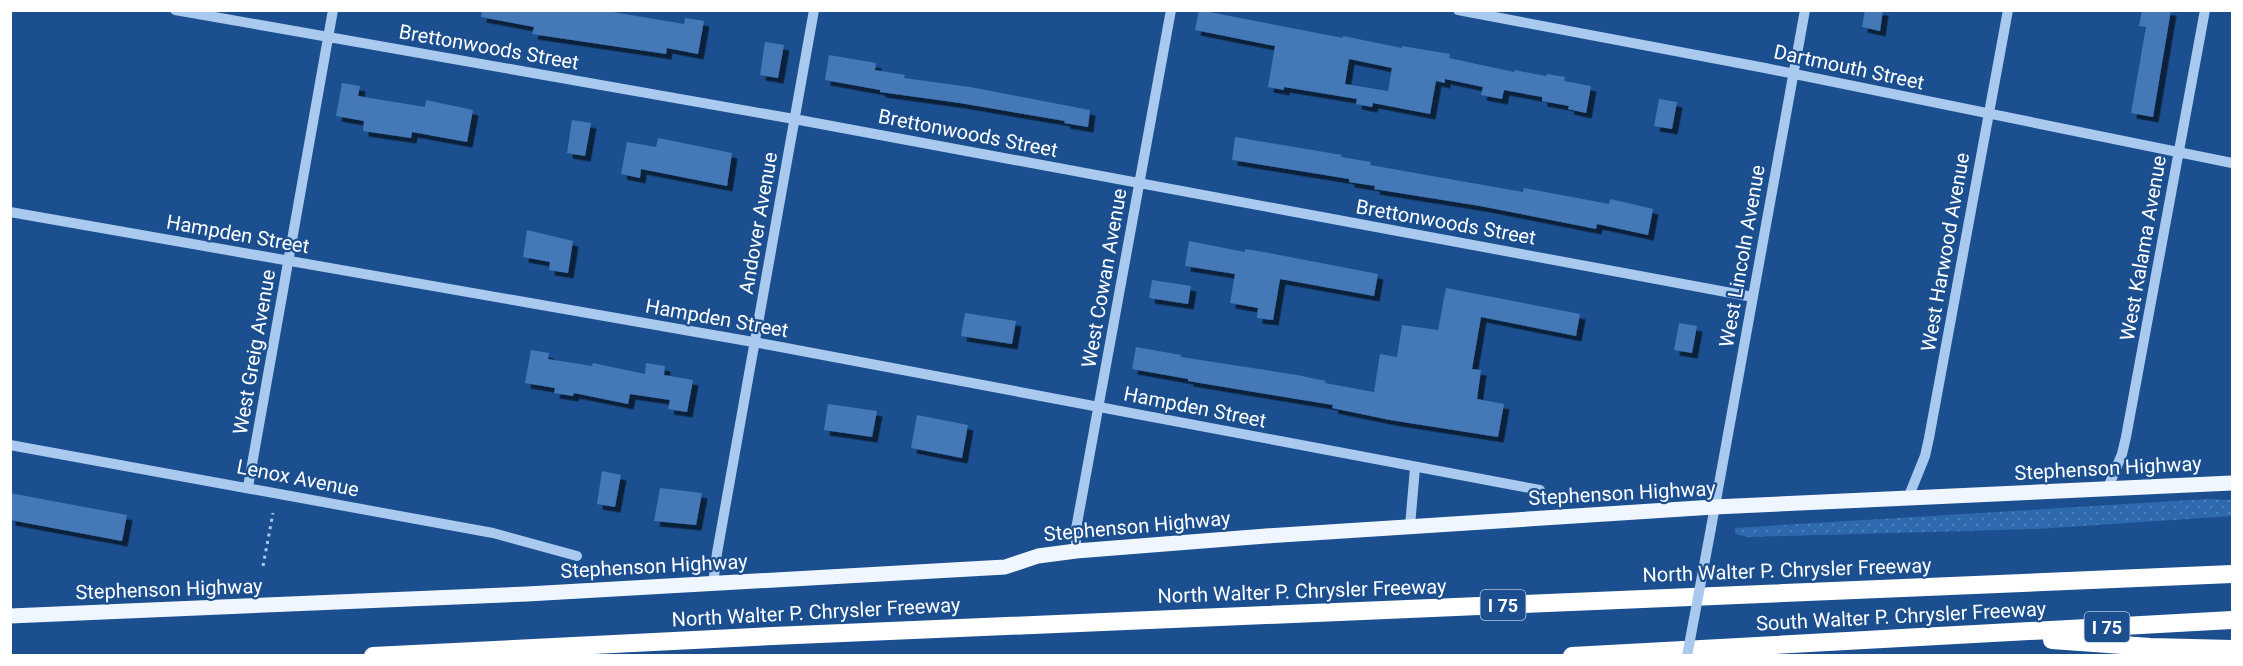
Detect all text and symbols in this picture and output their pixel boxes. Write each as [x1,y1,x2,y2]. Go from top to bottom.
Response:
street label: Brettonwoods Street [397,19,581,75]
street label: Dartmouth Street [1772,39,1926,95]
street label: Brettonwoods Street [876,104,1060,162]
street label: Andover Avenue [734,150,782,296]
street label: West Harwood Avenue [1916,151,1974,353]
street label: West Kalama Avenue [2115,153,2171,343]
street label: West Lincoln Avenue [1714,163,1770,349]
street label: West Cowan Avenue [1076,186,1132,370]
street label: Brettonwoods Street [1354,194,1538,250]
street label: Hampden Street [165,210,311,258]
street label: West Greig Avenue [228,268,280,436]
street label: Hampden Street [644,294,790,342]
street label: Hampden Street [1122,381,1268,433]
street label: Stephenson Highway [2014,451,2203,485]
street label: Lenox Avenue [235,454,361,502]
street label: Stephenson Highway [1528,476,1717,510]
street label: Stephenson Highway [1043,506,1232,546]
street label: Stephenson Highway [560,549,749,583]
street label: North Walter P. Chrysler Freeway [1642,553,1932,587]
street label: Stephenson Highway [75,574,264,604]
street label: North Walter P. Chrysler Freeway [1157,574,1447,608]
road number: I 75 [1480,590,1526,620]
street label: North Walter P. Chrysler Freeway [671,592,961,632]
street label: South Walter P. Chrysler Freeway [1755,596,2047,636]
road number: I 75 [2084,612,2130,642]

